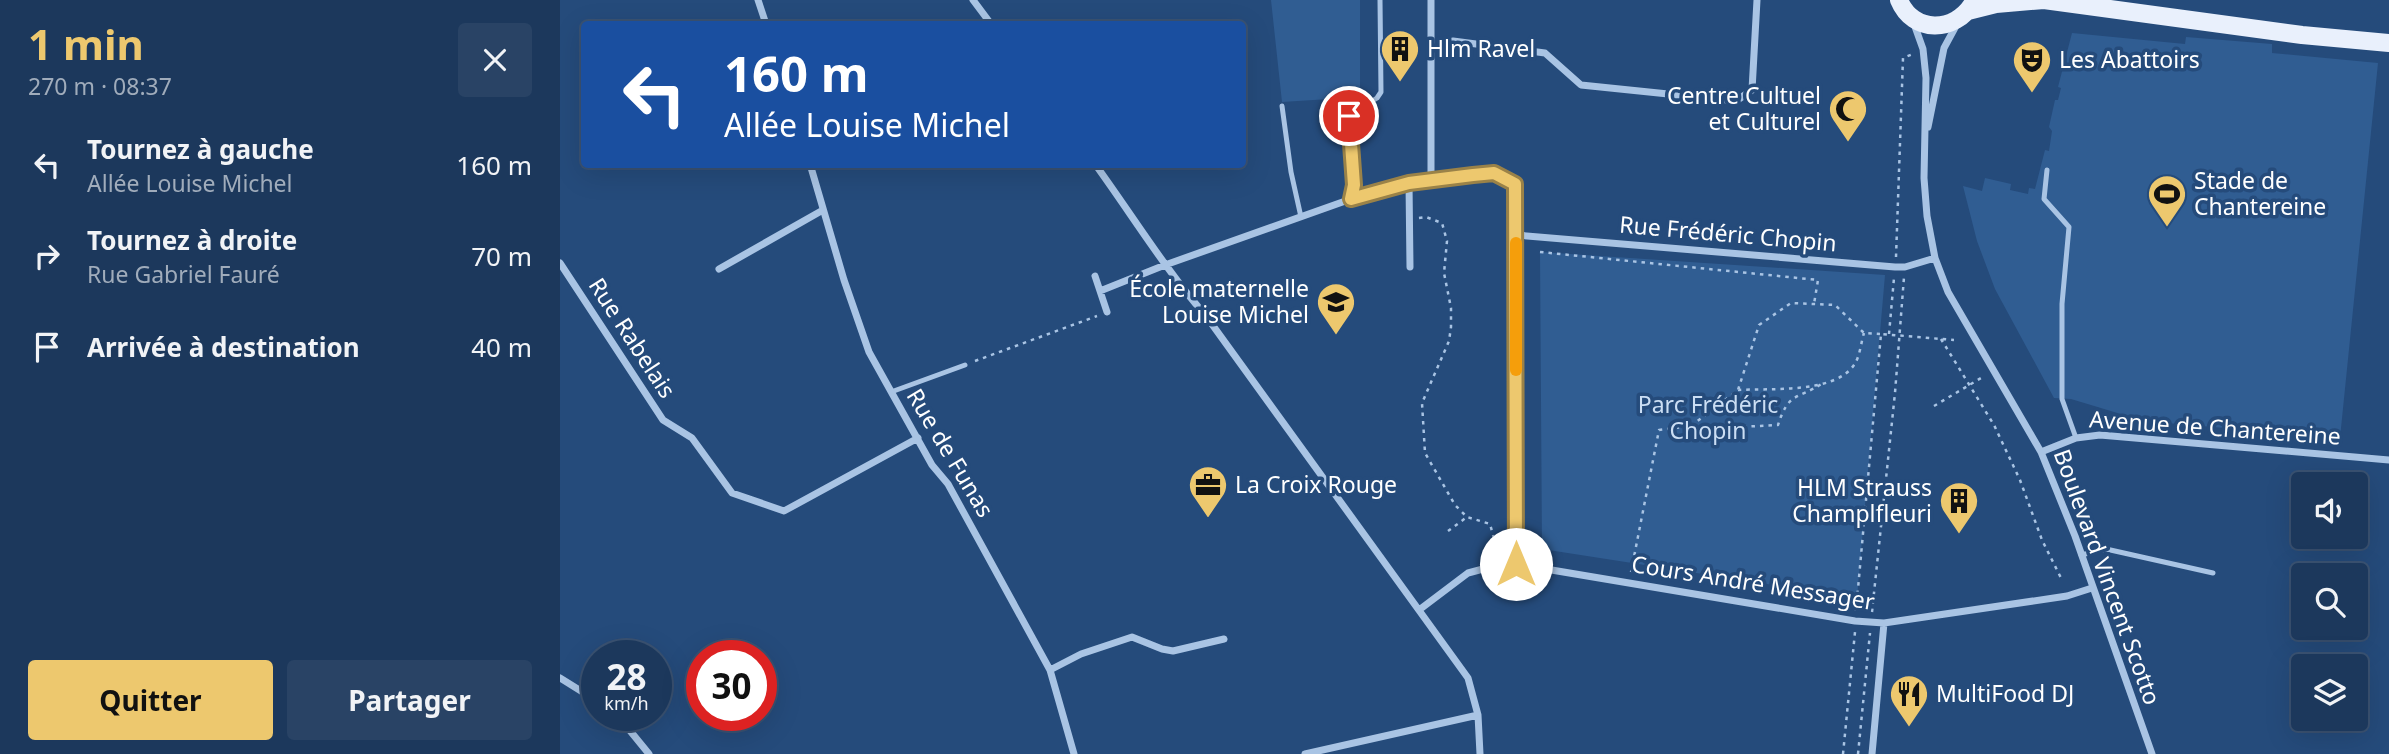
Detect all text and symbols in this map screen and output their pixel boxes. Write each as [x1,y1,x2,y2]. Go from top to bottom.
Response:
text: 1 min [28,15,144,72]
button: close [458,23,532,97]
building icon: Hlm Ravel [1379,28,1421,83]
place label: Hlm Ravel [1427,32,1535,64]
theatre icon: Les Abattoirs [2011,39,2053,94]
text: 160 m [724,40,869,106]
place label: Les Abattoirs [2059,43,2200,75]
icon: left [609,49,700,140]
text: 270 m · 08:37 [28,70,172,102]
place label: Centre Cultuel et Culturel [1667,79,1821,137]
pin [1319,86,1379,146]
mosque icon: Centre Cultuel et Culturel [1827,88,1869,143]
icon: arrive [1330,97,1368,135]
text: Allée Louise Michel [724,103,1010,146]
text: Tournez à gauche [87,131,314,167]
icon: left [28,146,66,184]
text: 160 m [456,147,532,183]
place label: Stade de Chantereine [2194,164,2326,222]
text: Allée Louise Michel [87,167,293,199]
sports icon: Stade de Chantereine [2146,173,2188,228]
street label: Rue Frédéric Chopin [1618,208,1838,258]
text: Tournez à droite [87,222,297,258]
icon: right [28,237,66,275]
text: 70 m [471,238,532,274]
text: Rue Gabriel Fauré [87,258,280,290]
street label: Rue Rabelais [582,271,684,404]
place label: École maternelle Louise Michel [1129,272,1309,330]
school or university icon: École maternelle Louise Michel [1315,281,1357,336]
icon: arrive [28,328,66,366]
text: Arrivée à destination [87,329,360,365]
text: 40 m [471,329,532,365]
street label: Rue de Funas [900,382,1002,523]
park label: Parc Frédéric Chopin [1638,388,1778,446]
street label: Avenue de Chantereine [2088,402,2342,452]
street label: Boulevard Vincent Scotto [2047,444,2169,709]
office icon: La Croix Rouge [1187,464,1229,519]
place label: La Croix Rouge [1235,468,1397,500]
place label: HLM Strauss Champlfleuri [1792,471,1932,529]
map controls [2291,472,2368,731]
button: sound [2291,472,2368,549]
building icon: HLM Strauss Champlfleuri [1938,480,1980,535]
position arrow [1479,527,1553,601]
street label: Cours André Messager [1629,547,1877,617]
button: search [2291,563,2368,640]
speed limit sign: 30 [686,640,777,731]
text: 28 [606,653,647,700]
button: layers [2291,654,2368,731]
button: Quitter [28,660,273,740]
button: Partager [287,660,532,740]
restaurant icon: MultiFood DJ [1888,673,1930,728]
place label: MultiFood DJ [1936,677,2074,709]
text: km/h [604,691,649,715]

